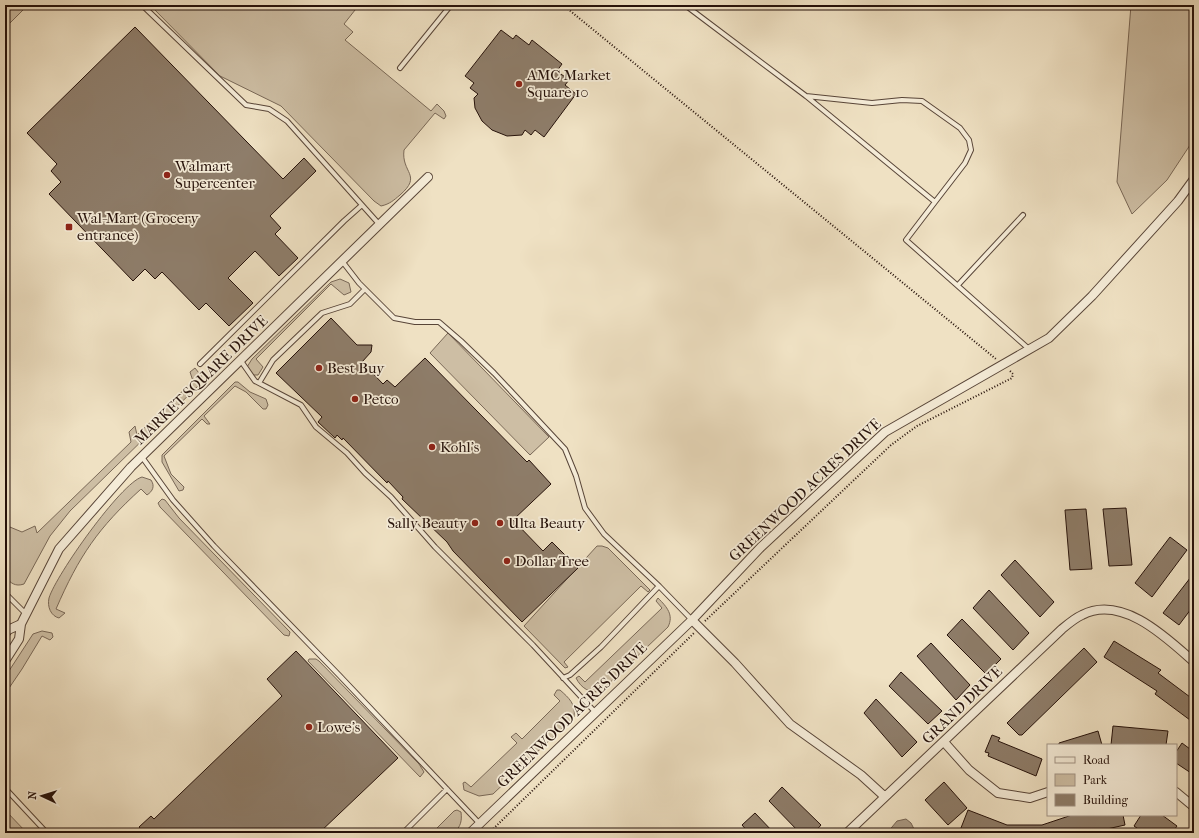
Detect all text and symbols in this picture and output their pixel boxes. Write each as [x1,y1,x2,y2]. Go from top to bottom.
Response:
place label: AMC Market Square 10 [526,66,611,101]
marker: AMC Market Square 10 [514,79,524,89]
place label: Walmart Supercenter [174,157,255,192]
marker: Walmart Supercenter [162,170,172,180]
place label: Wal-Mart (Grocery entrance) [76,209,199,244]
marker: Wal-Mart (Grocery entrance) [64,222,74,232]
street label: MARKET SQUARE DRIVE [131,312,271,448]
place label: Best Buy [327,359,385,377]
marker: Best Buy [314,363,324,373]
place label: Petco [363,390,399,408]
marker: Petco [350,394,360,404]
street label: GREENWOOD ACRES DRIVE [725,415,885,565]
place label: Kohl's [440,438,480,456]
marker: Kohl's [427,442,437,452]
place label: Sally Beauty [387,514,468,532]
place label: Ulta Beauty [508,514,586,532]
marker: Sally Beauty [470,518,480,528]
marker: Ulta Beauty [495,518,505,528]
place label: Dollar Tree [515,552,590,570]
marker: Dollar Tree [502,556,512,566]
street label: GREENWOOD ACRES DRIVE [493,639,651,791]
street label: GRAND DRIVE [918,662,1006,748]
place label: Lowe's [317,718,361,736]
marker: Lowe's [304,722,314,732]
legend [1047,744,1177,816]
text: Road [1083,753,1110,767]
text: Park [1083,773,1108,787]
north arrow [22,776,62,816]
text: N [26,790,39,800]
text: Building [1083,793,1128,807]

